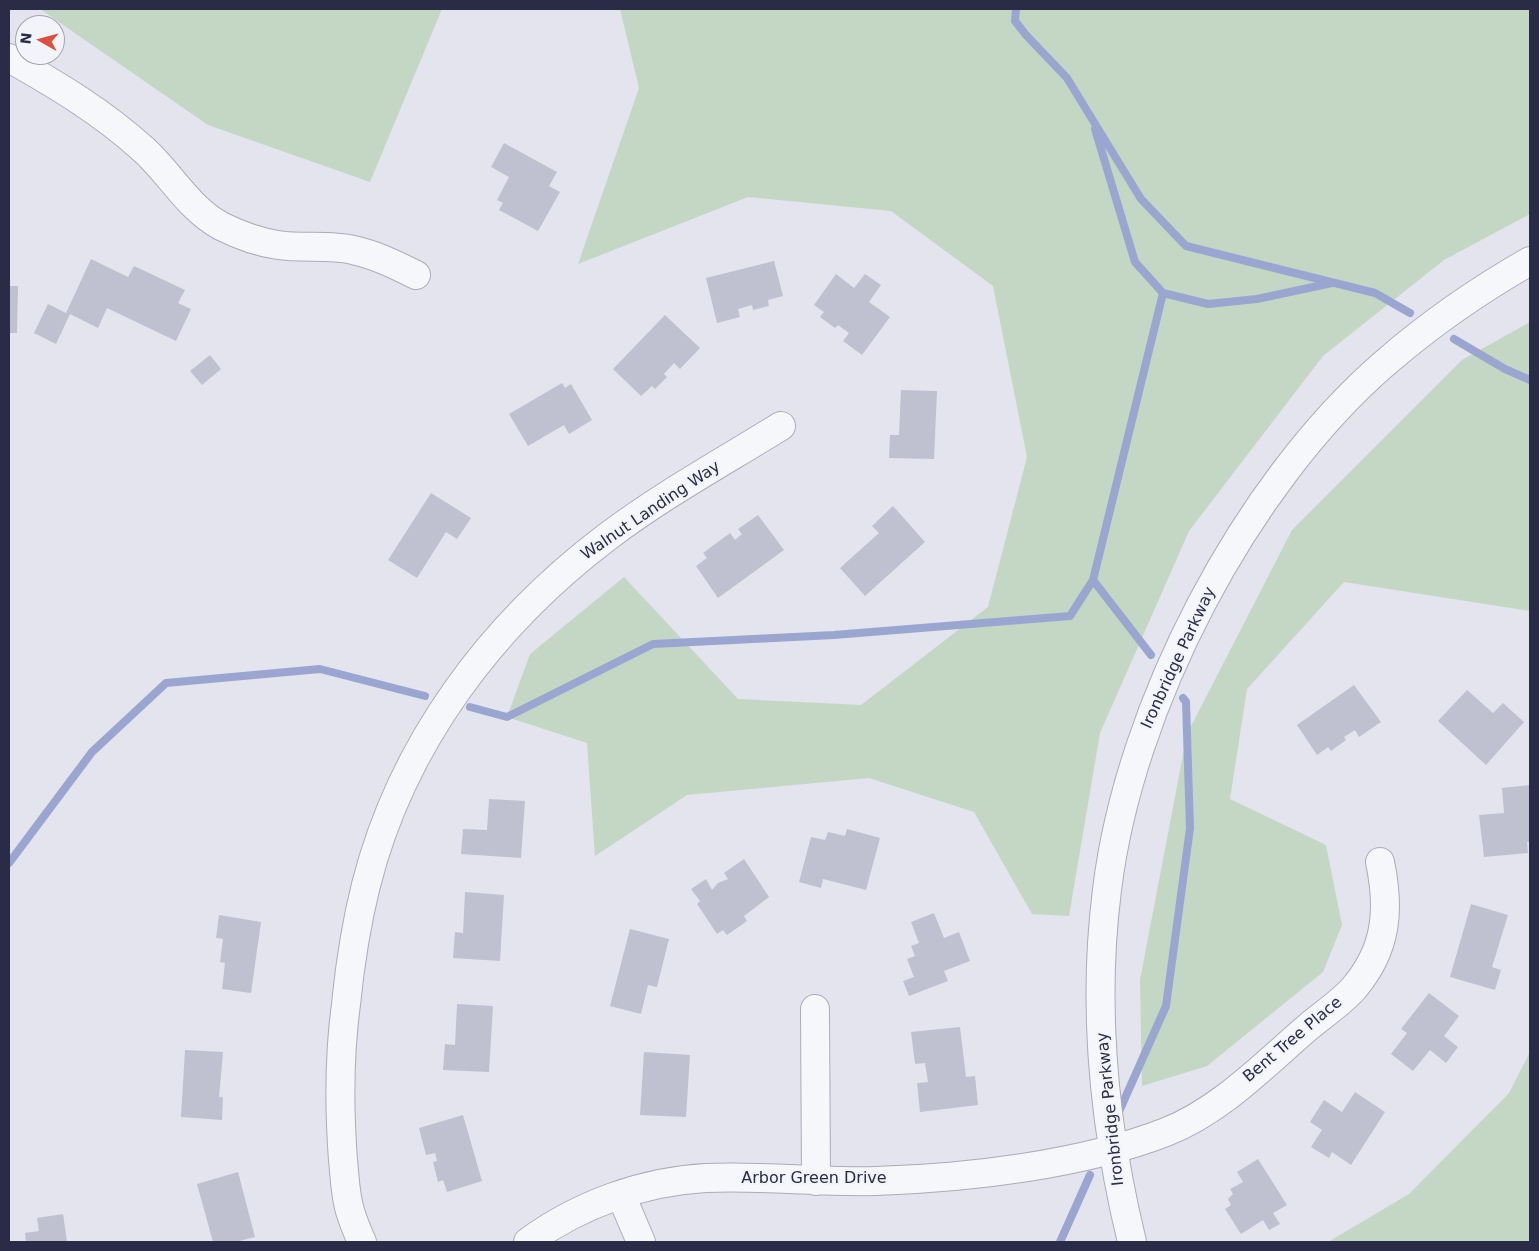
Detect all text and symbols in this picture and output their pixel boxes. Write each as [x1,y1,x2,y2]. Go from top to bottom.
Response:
north arrow [15,15,65,65]
text: N [17,32,35,45]
street label: Walnut Landing Way [578,457,724,565]
street label: Ironbridge Parkway [1138,584,1220,732]
street label: Bent Tree Place [1240,993,1346,1087]
street label: Ironbridge Parkway [1093,1031,1129,1187]
street label: Arbor Green Drive [741,1169,887,1189]

